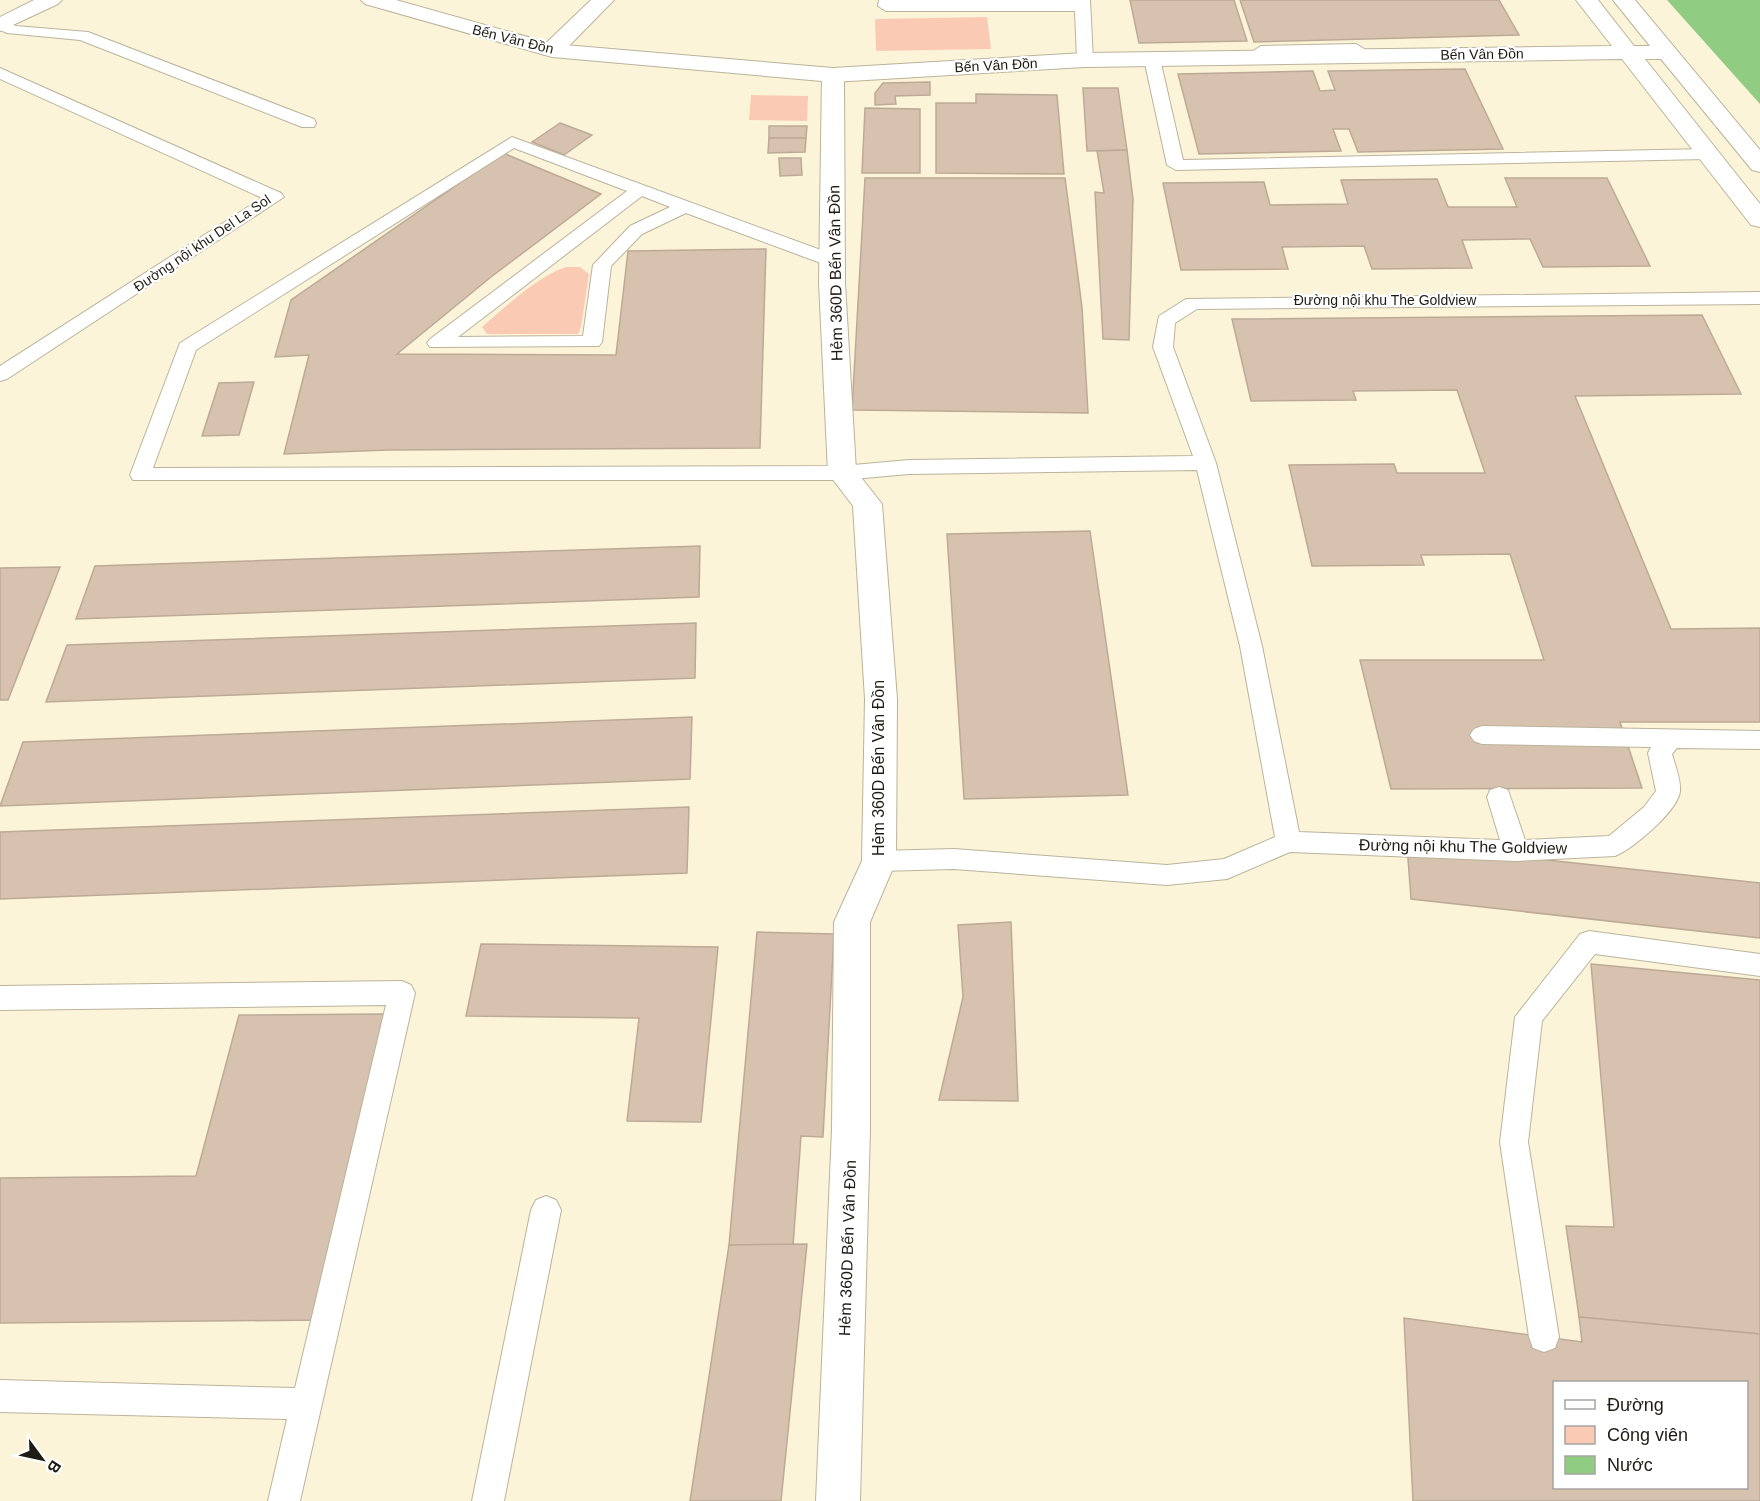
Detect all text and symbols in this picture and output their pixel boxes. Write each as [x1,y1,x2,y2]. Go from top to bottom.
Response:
street label: Bến Vân Đồn [471,21,555,57]
street label: Bến Vân Đồn [1440,45,1524,63]
street label: Bến Vân Đồn [954,55,1038,75]
street label: Hẻm 360D Bến Vân Đồn [825,185,846,361]
street label: Đường nội khu Del La Sol [130,191,274,295]
street label: Đường nội khu The Goldview [1294,292,1477,308]
street label: Hẻm 360D Bến Vân Đồn [870,680,887,856]
street label: Đường nội khu The Goldview [1359,836,1568,857]
street label: Hẻm 360D Bến Vân Đồn [836,1160,859,1336]
legend [1553,1381,1748,1489]
text: Đường [1607,1395,1664,1415]
text: Công viên [1607,1425,1688,1445]
north arrow [12,1429,72,1489]
text: Nước [1607,1455,1653,1475]
text: B [44,1457,64,1476]

